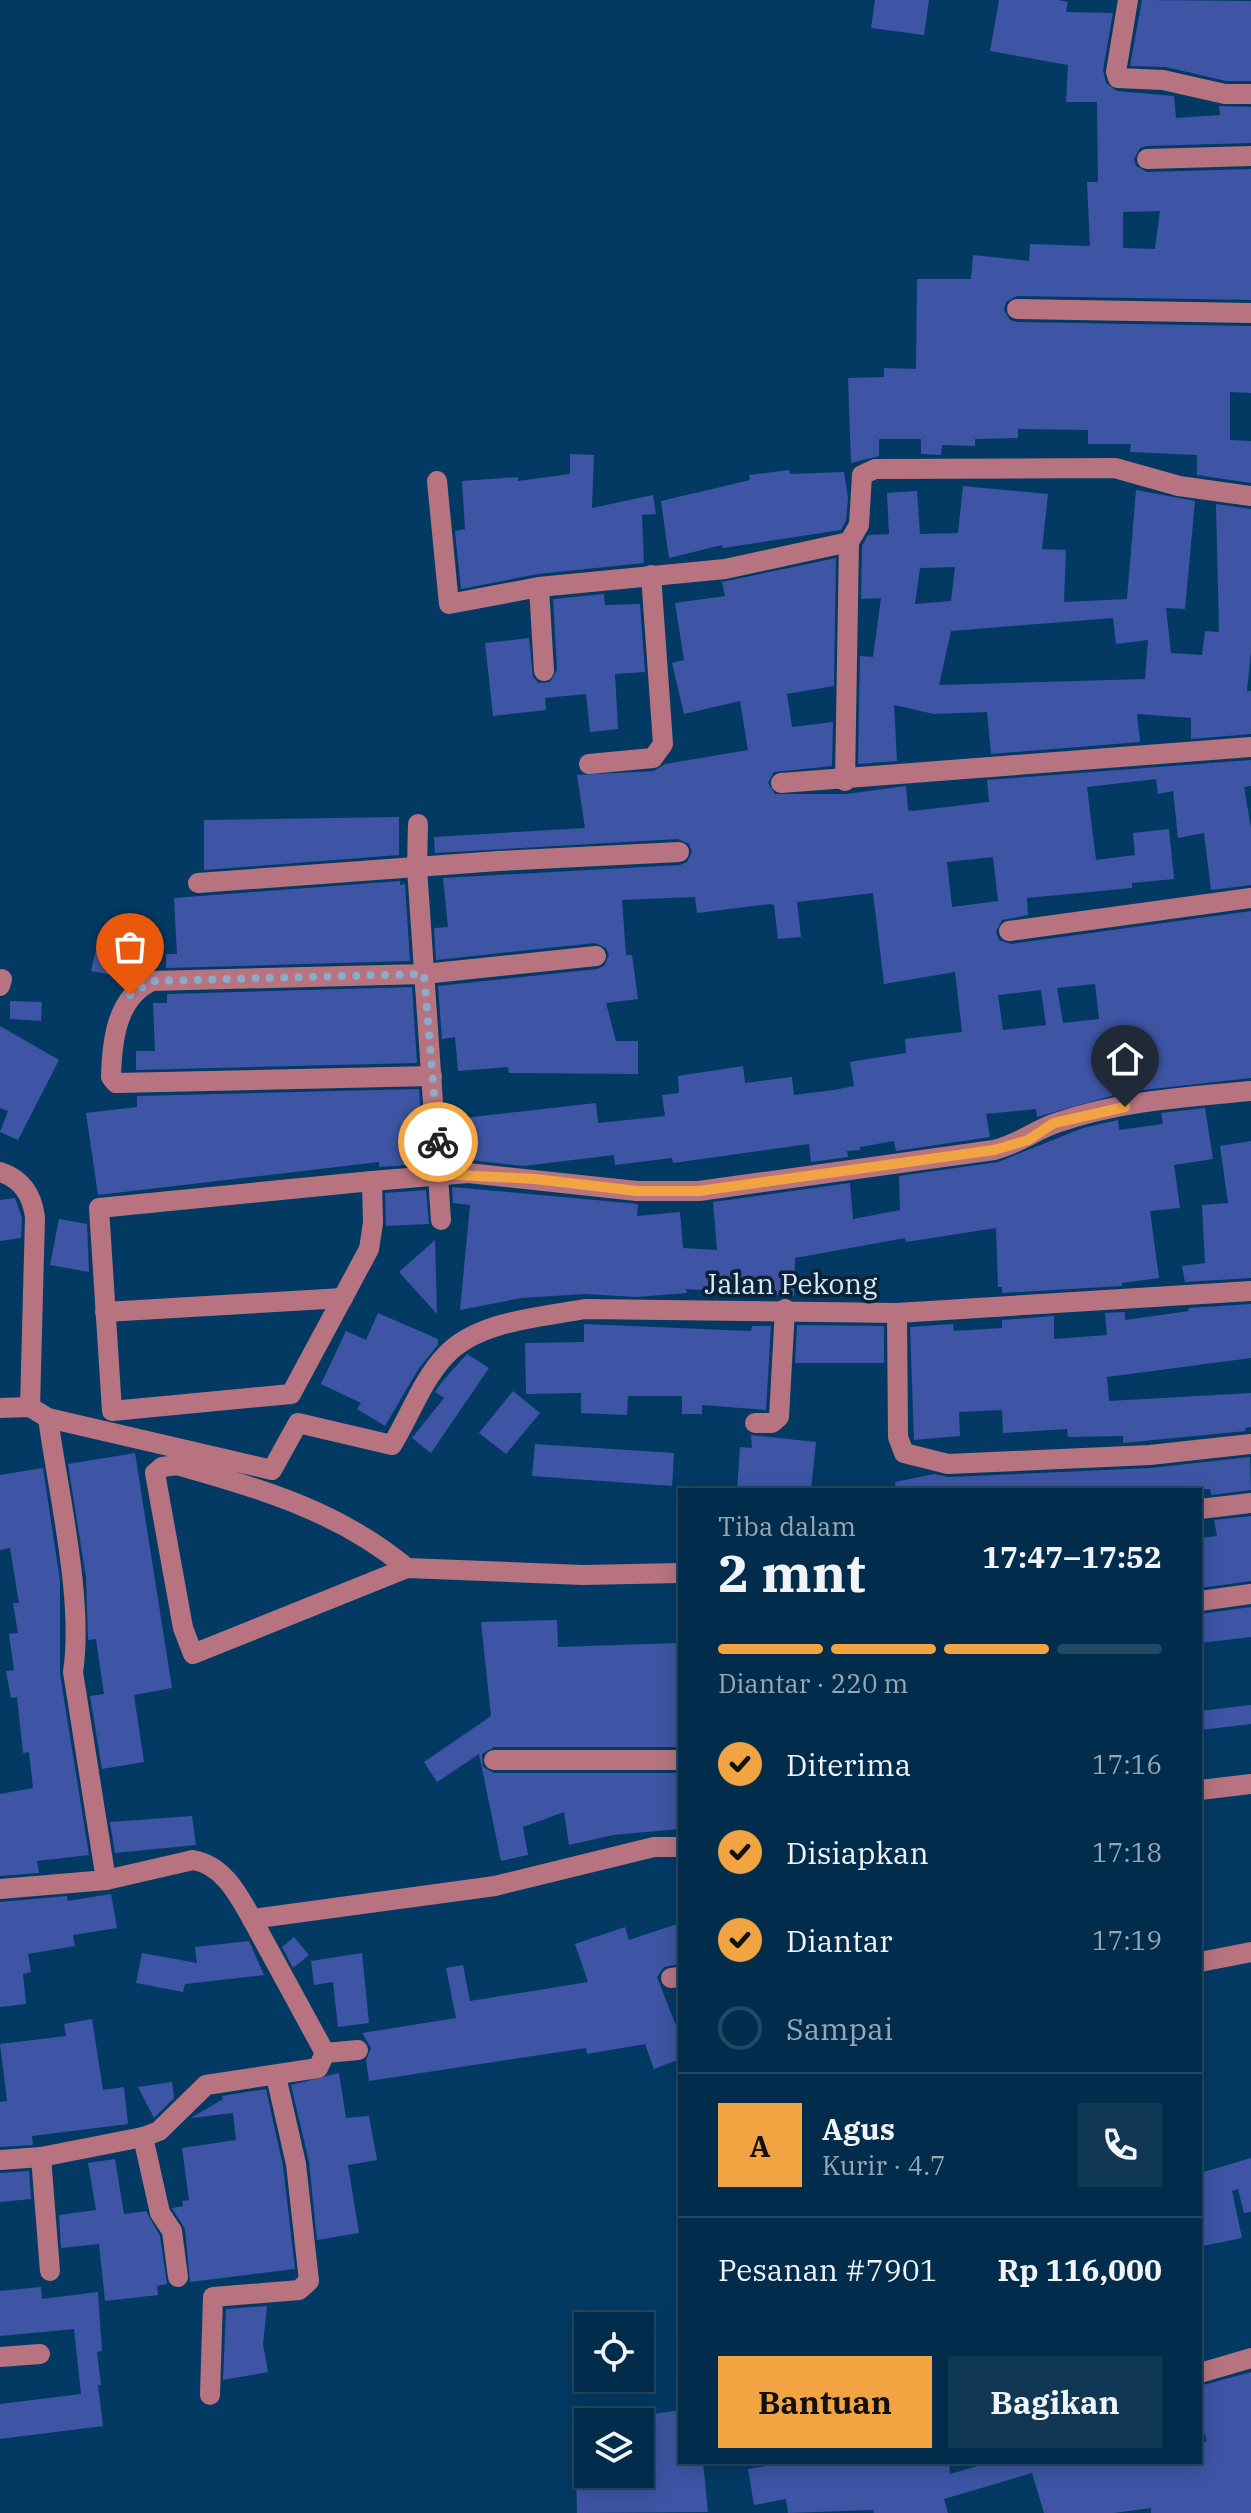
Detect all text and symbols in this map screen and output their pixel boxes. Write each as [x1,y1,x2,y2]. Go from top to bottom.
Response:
pin [96,913,164,995]
icon: bag [108,925,152,969]
pin [1091,1025,1159,1107]
icon: home [1103,1037,1147,1081]
courier [398,1102,478,1182]
icon: bike [416,1120,460,1164]
street label: Jalan Pekong [705,1265,877,1302]
text: Tiba dalam [718,1509,856,1543]
text: 17:47–17:52 [982,1537,1162,1576]
text: 2 mnt [718,1539,866,1606]
text: Diantar · 220 m [718,1666,908,1700]
icon: check [718,1742,762,1786]
text: Diterima [786,1745,911,1784]
text: 17:16 [1092,1747,1162,1781]
icon: check [718,1830,762,1874]
text: Disiapkan [786,1833,929,1872]
text: 17:18 [1092,1835,1162,1869]
icon: check [718,1918,762,1962]
text: Diantar [786,1921,892,1960]
text: 17:19 [1092,1923,1162,1957]
text: Sampai [786,2009,893,2048]
button: phone [1078,2103,1162,2187]
text: Agus [822,2109,895,2148]
text: A [750,2126,770,2165]
text: Kurir · 4.7 [822,2148,946,2182]
text: Pesanan #7901 [718,2250,938,2289]
text: Rp 116,000 [998,2250,1162,2289]
map controls [574,2312,654,2488]
button: locate [574,2312,654,2392]
button: Bantuan [718,2356,932,2448]
button: Bagikan [948,2356,1162,2448]
button: layers [574,2408,654,2488]

